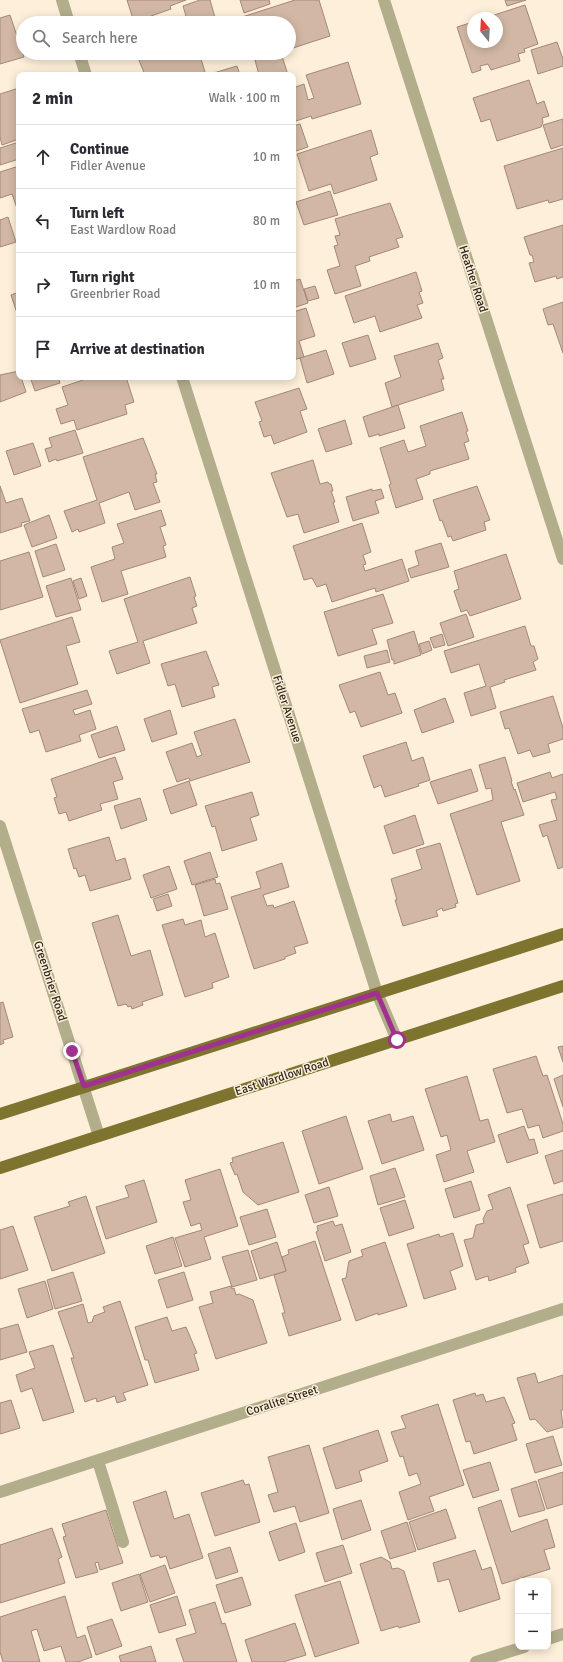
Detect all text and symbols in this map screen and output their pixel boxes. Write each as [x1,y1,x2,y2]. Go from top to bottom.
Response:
north arrow [467,12,503,48]
search box [16,16,296,60]
icon: search [30,27,52,49]
text: Search here [62,29,138,47]
text: 2 min [32,88,73,109]
text: Walk · 100 m [209,90,280,106]
text: Continue [70,140,129,158]
icon: ahead [32,146,54,168]
text: 10 m [253,149,280,165]
text: Fidler Avenue [70,158,146,174]
text: Turn left [70,204,124,222]
icon: left [32,210,54,232]
text: 80 m [253,213,280,229]
text: East Wardlow Road [70,222,176,238]
street label: Heather Road [455,244,491,314]
text: Turn right [70,268,135,286]
icon: right [32,274,54,296]
text: 10 m [253,277,280,293]
text: Greenbrier Road [70,286,160,302]
icon: arrive [32,338,54,360]
text: Arrive at destination [70,340,205,358]
street label: Fidler Avenue [269,673,305,745]
street label: Greenbrier Road [30,939,70,1023]
route start [388,1031,406,1049]
route end [63,1042,81,1060]
street label: East Wardlow Road [233,1055,331,1099]
street label: Coralite Street [244,1382,320,1420]
map controls [515,1578,551,1650]
button: + [515,1578,551,1614]
button: − [515,1614,551,1650]

